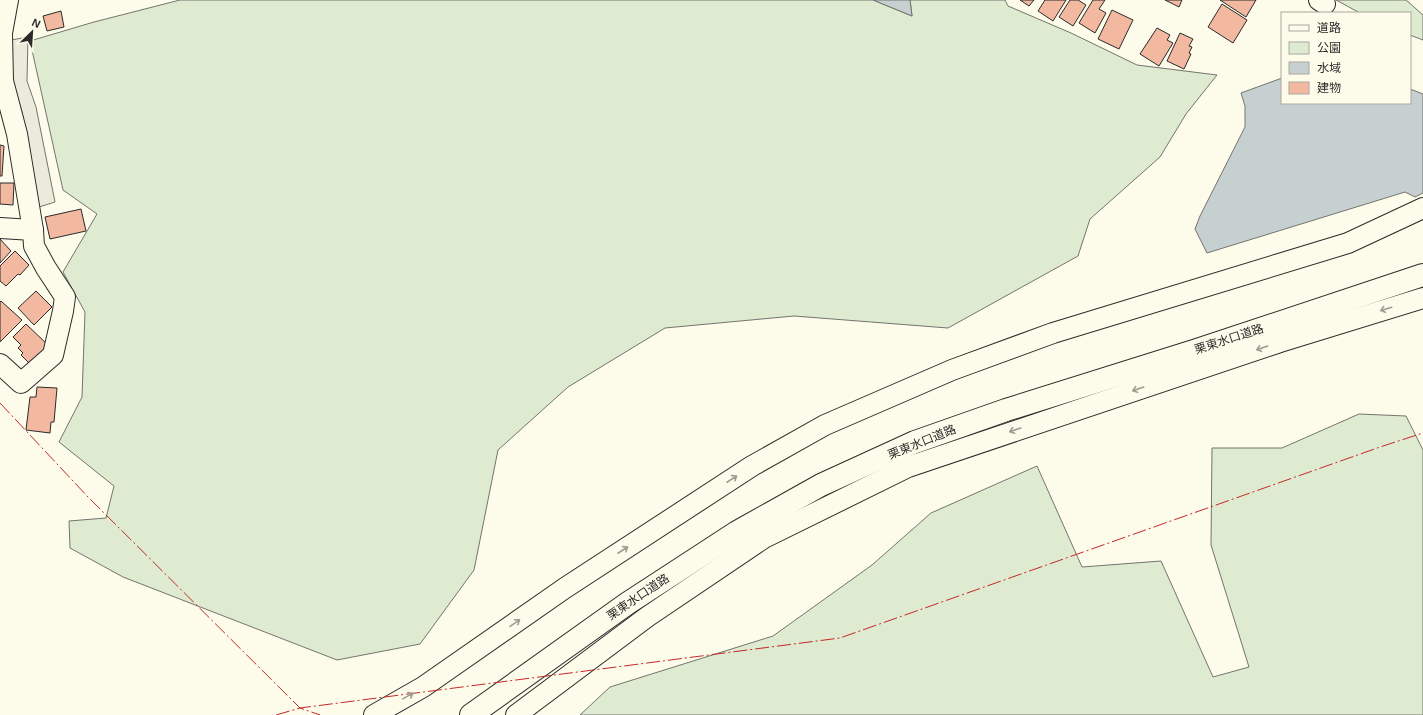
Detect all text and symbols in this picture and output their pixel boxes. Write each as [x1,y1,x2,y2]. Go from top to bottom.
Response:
north arrow [12,12,52,52]
legend [1281,12,1411,104]
text: N [30,16,42,30]
text: 道路 [1317,21,1341,35]
text: 公園 [1317,41,1341,55]
text: 水域 [1317,61,1341,75]
text: 建物 [1317,81,1341,95]
one-way arrow [1379,306,1392,313]
street label: 栗東水口道路 [1193,321,1265,357]
one-way arrow [1255,345,1268,352]
one-way arrow [1132,386,1145,393]
street label: 栗東水口道路 [886,422,958,462]
one-way arrow [1010,427,1022,435]
one-way arrow [726,475,737,483]
one-way arrow [617,546,628,554]
street label: 栗東水口道路 [604,571,672,623]
one-way arrow [509,619,520,627]
one-way arrow [401,691,413,699]

